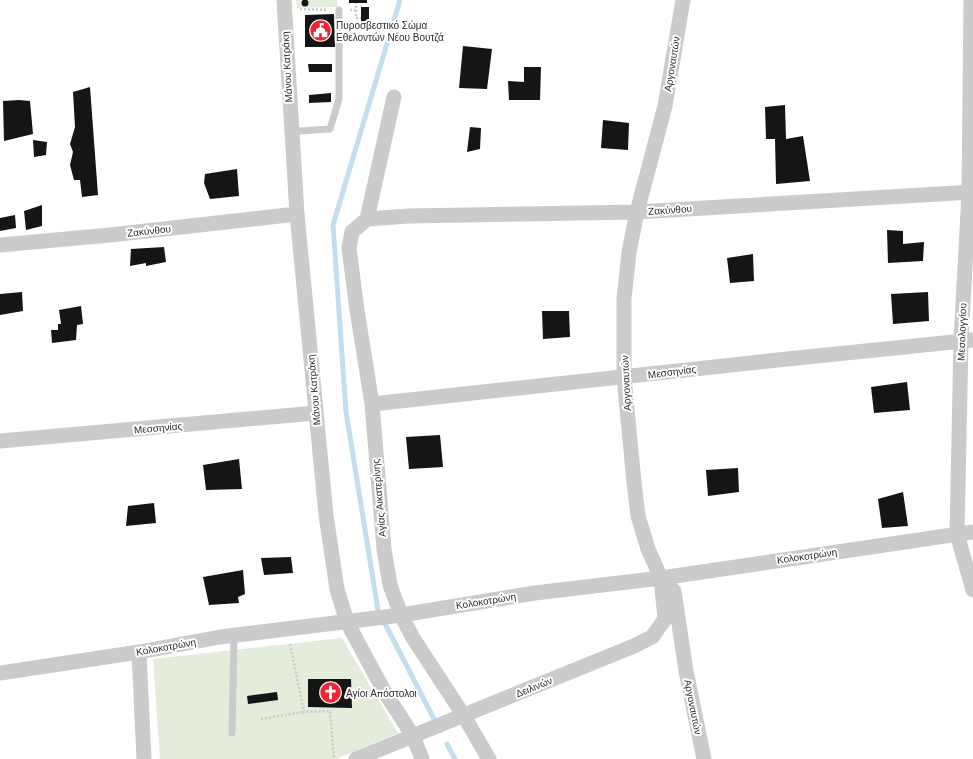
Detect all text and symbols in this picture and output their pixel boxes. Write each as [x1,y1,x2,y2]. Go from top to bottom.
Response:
public building icon: Πυροσβεστικό Σώμα Εθελοντών Νέου Βουτζά [307,18,333,44]
place label: Πυροσβεστικό Σώμα Εθελοντών Νέου Βουτζά [336,19,444,44]
street label: Μάνου Κατράκη [279,31,295,103]
street label: Αργοναυτών [661,35,683,93]
street label: Ζακύνθου [648,202,692,218]
street label: Ζακύνθου [126,222,172,240]
street label: Μεσολογγίου [954,303,970,361]
street label: Μάνου Κατράκη [304,354,324,426]
street label: Αργοναυτών [618,355,634,411]
street label: Μεσσηνίας [647,363,697,381]
street label: Μεσσηνίας [133,419,183,437]
street label: Αγίας Αικατερίνης [369,458,389,538]
street label: Κολοκοτρώνη [776,545,838,567]
street label: Κολοκοτρώνη [455,590,517,612]
street label: Κολοκοτρώνη [135,635,197,659]
street label: Δειλινών [514,674,554,700]
street label: Αργοναυτών [681,678,705,736]
church icon: Αγίοι Απόστολοι [317,680,343,706]
place label: Αγίοι Απόστολοι [346,687,417,700]

